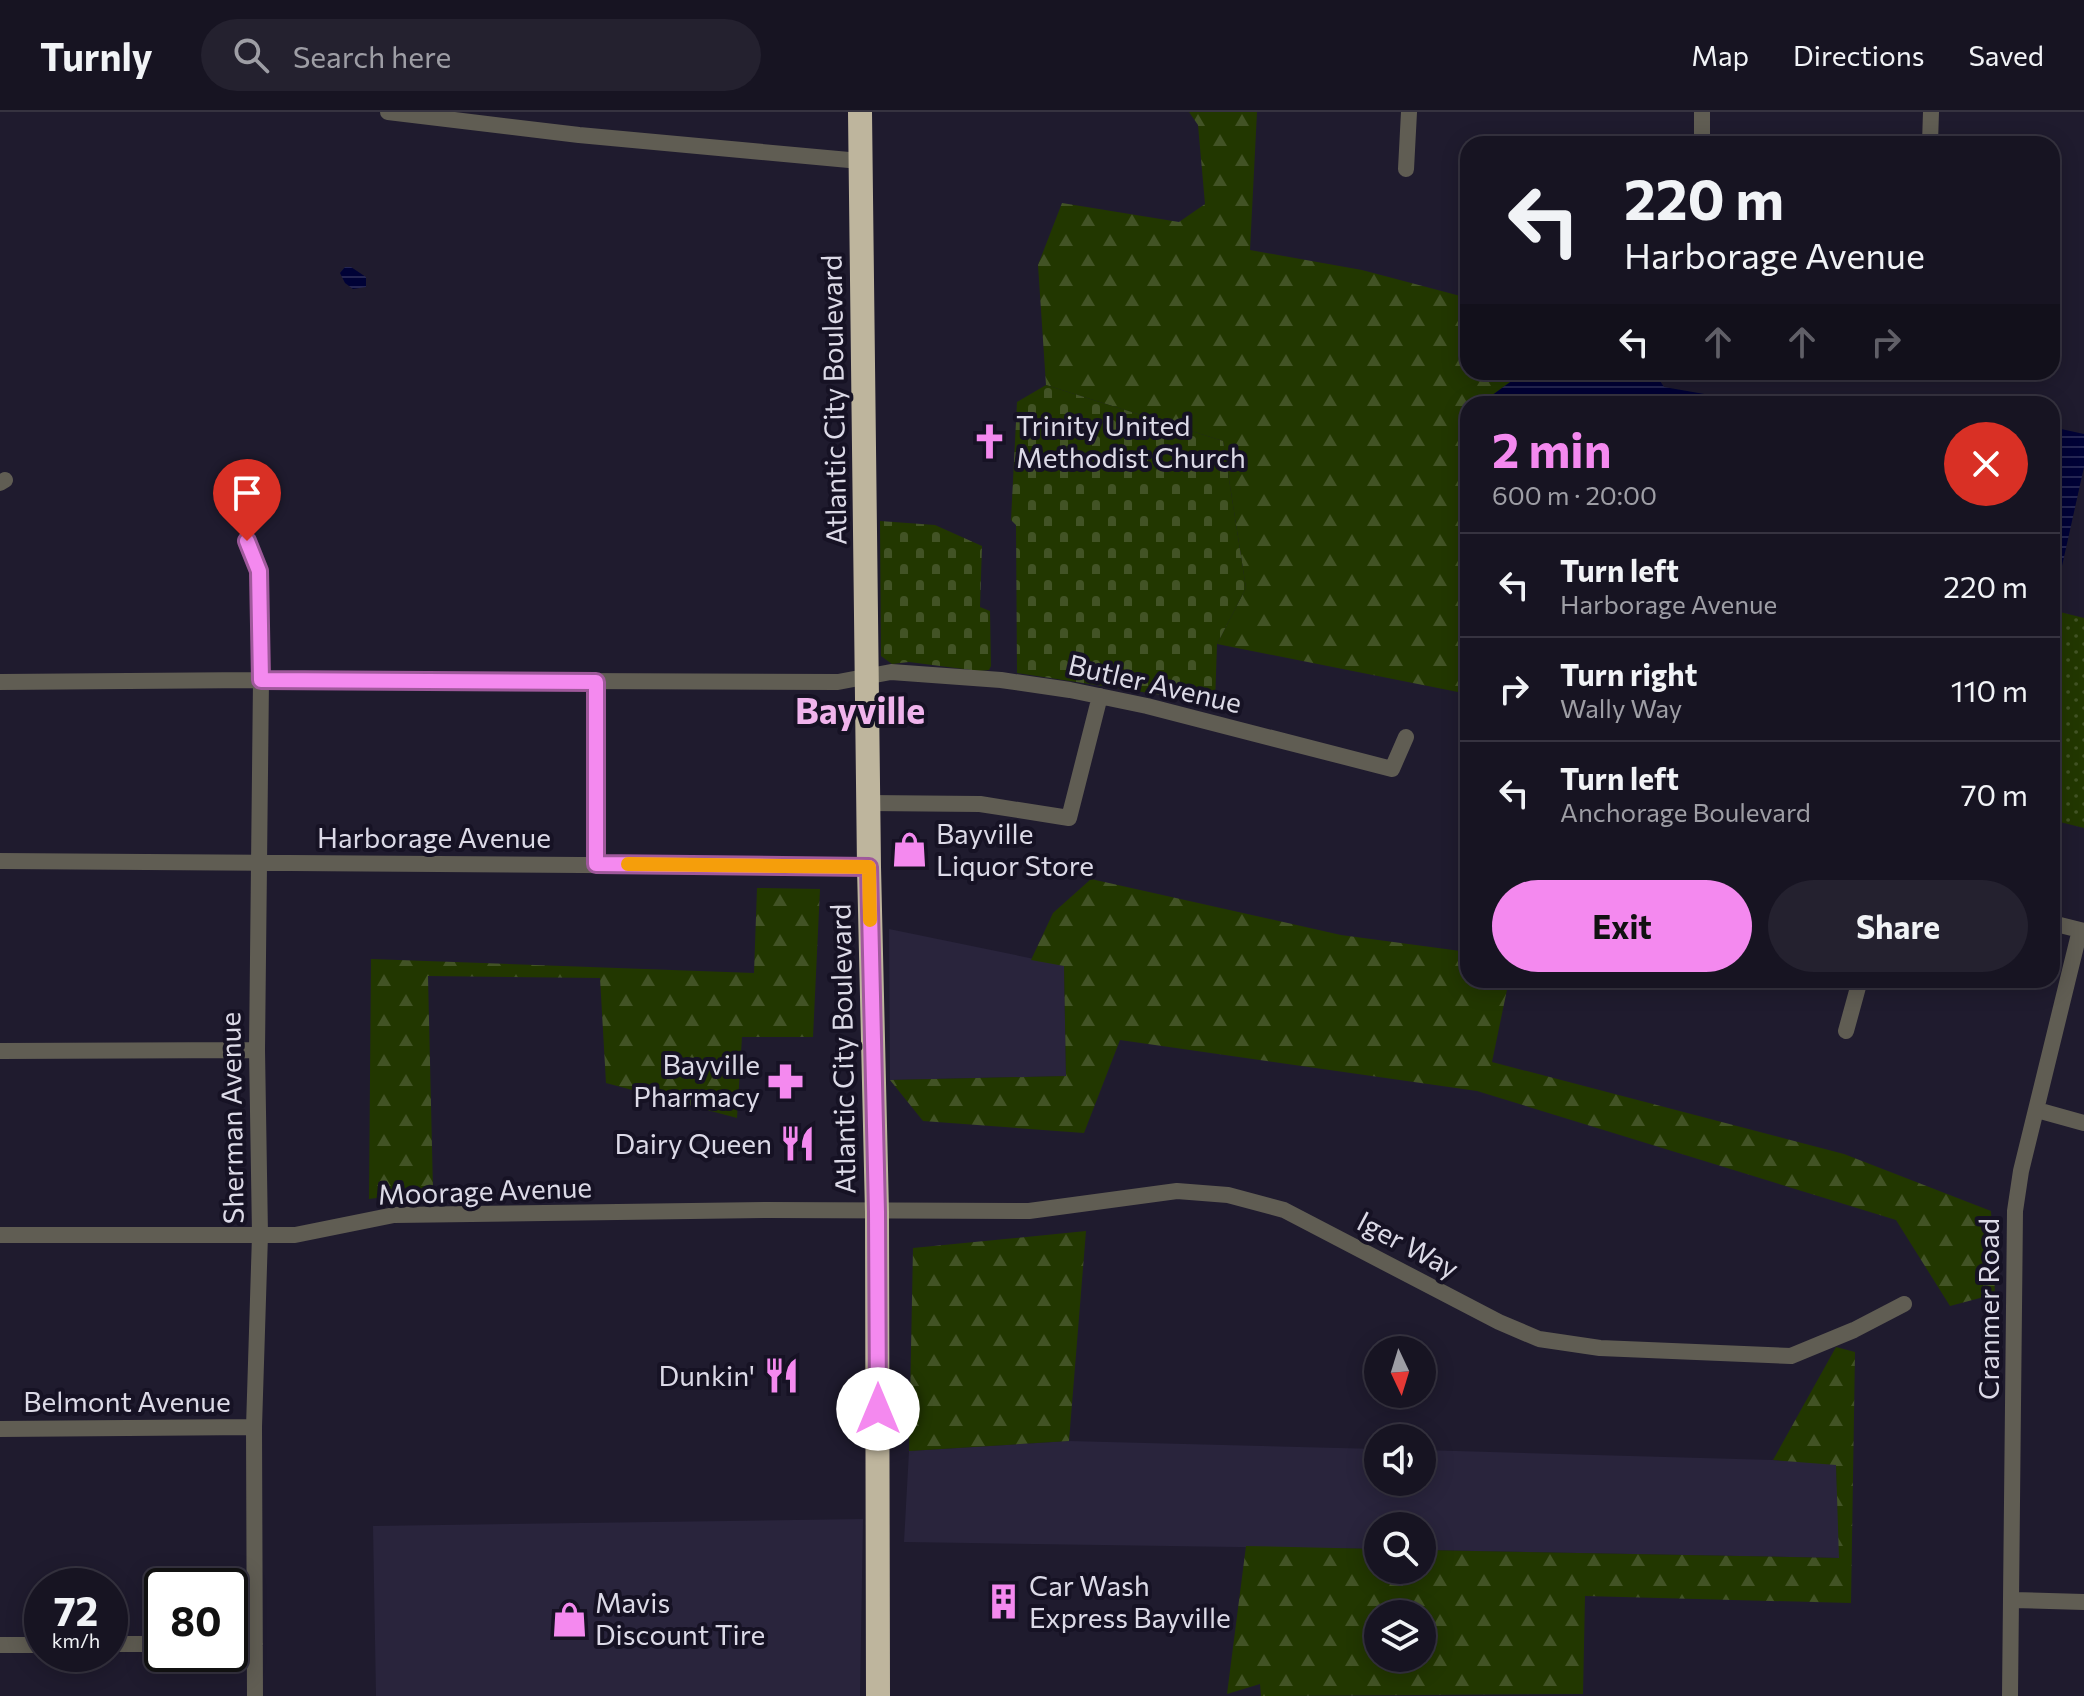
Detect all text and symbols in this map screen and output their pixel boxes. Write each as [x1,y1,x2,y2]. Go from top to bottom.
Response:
search box [201,19,761,91]
text: Turnly [40,32,153,79]
icon: search [229,33,273,77]
text: Search here [293,37,451,74]
text: Map [1691,38,1749,72]
text: Directions [1793,38,1924,72]
text: Saved [1968,38,2044,72]
text: 220 m [1624,163,1784,232]
icon: left [1492,168,1596,272]
text: Harborage Avenue [1624,232,1925,276]
street label: Atlantic City Boulevard [813,254,853,546]
icon: left [1612,320,1656,364]
icon: ahead [1696,320,1740,364]
icon: ahead [1780,320,1824,364]
icon: right [1864,320,1908,364]
place label: Trinity United Methodist Church [1016,408,1246,474]
text: 2 min [1492,419,1612,478]
button: close [1944,422,2028,506]
church icon: Trinity United Methodist Church [971,423,1009,461]
pin [213,459,281,541]
icon: arrive [225,471,269,515]
text: 600 m · 20:00 [1492,479,1657,510]
text: Turn left [1560,551,1679,588]
icon: left [1492,563,1536,607]
text: 220 m [1943,567,2028,604]
text: Harborage Avenue [1560,588,1777,619]
street label: Butler Avenue [1065,647,1245,719]
text: Turn right [1560,655,1697,692]
icon: right [1492,667,1536,711]
text: 110 m [1951,671,2028,708]
district label: Bayville [795,687,925,731]
text: Wally Way [1560,692,1682,723]
text: Turn left [1560,759,1679,796]
icon: left [1492,771,1536,815]
text: 70 m [1961,775,2028,812]
text: Anchorage Boulevard [1560,796,1811,827]
place label: Bayville Liquor Store [936,816,1094,882]
street label: Harborage Avenue [317,820,551,854]
shop icon: Bayville Liquor Store [891,831,929,869]
button: Exit [1492,880,1752,972]
button: Share [1768,880,2028,972]
street label: Atlantic City Boulevard [822,903,862,1195]
street label: Sherman Avenue [212,1012,250,1224]
place label: Bayville Pharmacy [633,1047,760,1113]
pharmacy icon: Bayville Pharmacy [767,1062,805,1100]
restaurant icon: Dairy Queen [779,1125,817,1163]
place label: Dairy Queen [614,1126,772,1160]
street label: Moorage Avenue [377,1169,593,1211]
street label: Iger Way [1352,1203,1465,1285]
street label: Cranmer Road [1971,1218,2005,1400]
north arrow [1364,1336,1436,1408]
map controls [1364,1336,1436,1672]
restaurant icon: Dunkin' [762,1357,800,1395]
place label: Dunkin' [659,1358,755,1392]
position arrow [836,1367,920,1451]
street label: Belmont Avenue [23,1384,231,1418]
button: sound [1364,1424,1436,1496]
button: search [1364,1512,1436,1584]
speed limit sign: 80 [144,1568,248,1672]
place label: Car Wash Express Bayville [1029,1568,1231,1634]
building icon: Car Wash Express Bayville [984,1583,1022,1621]
text: 72 [54,1585,98,1634]
place label: Mavis Discount Tire [595,1585,765,1651]
shop icon: Mavis Discount Tire [550,1600,588,1638]
button: layers [1364,1600,1436,1672]
text: km/h [52,1628,100,1652]

